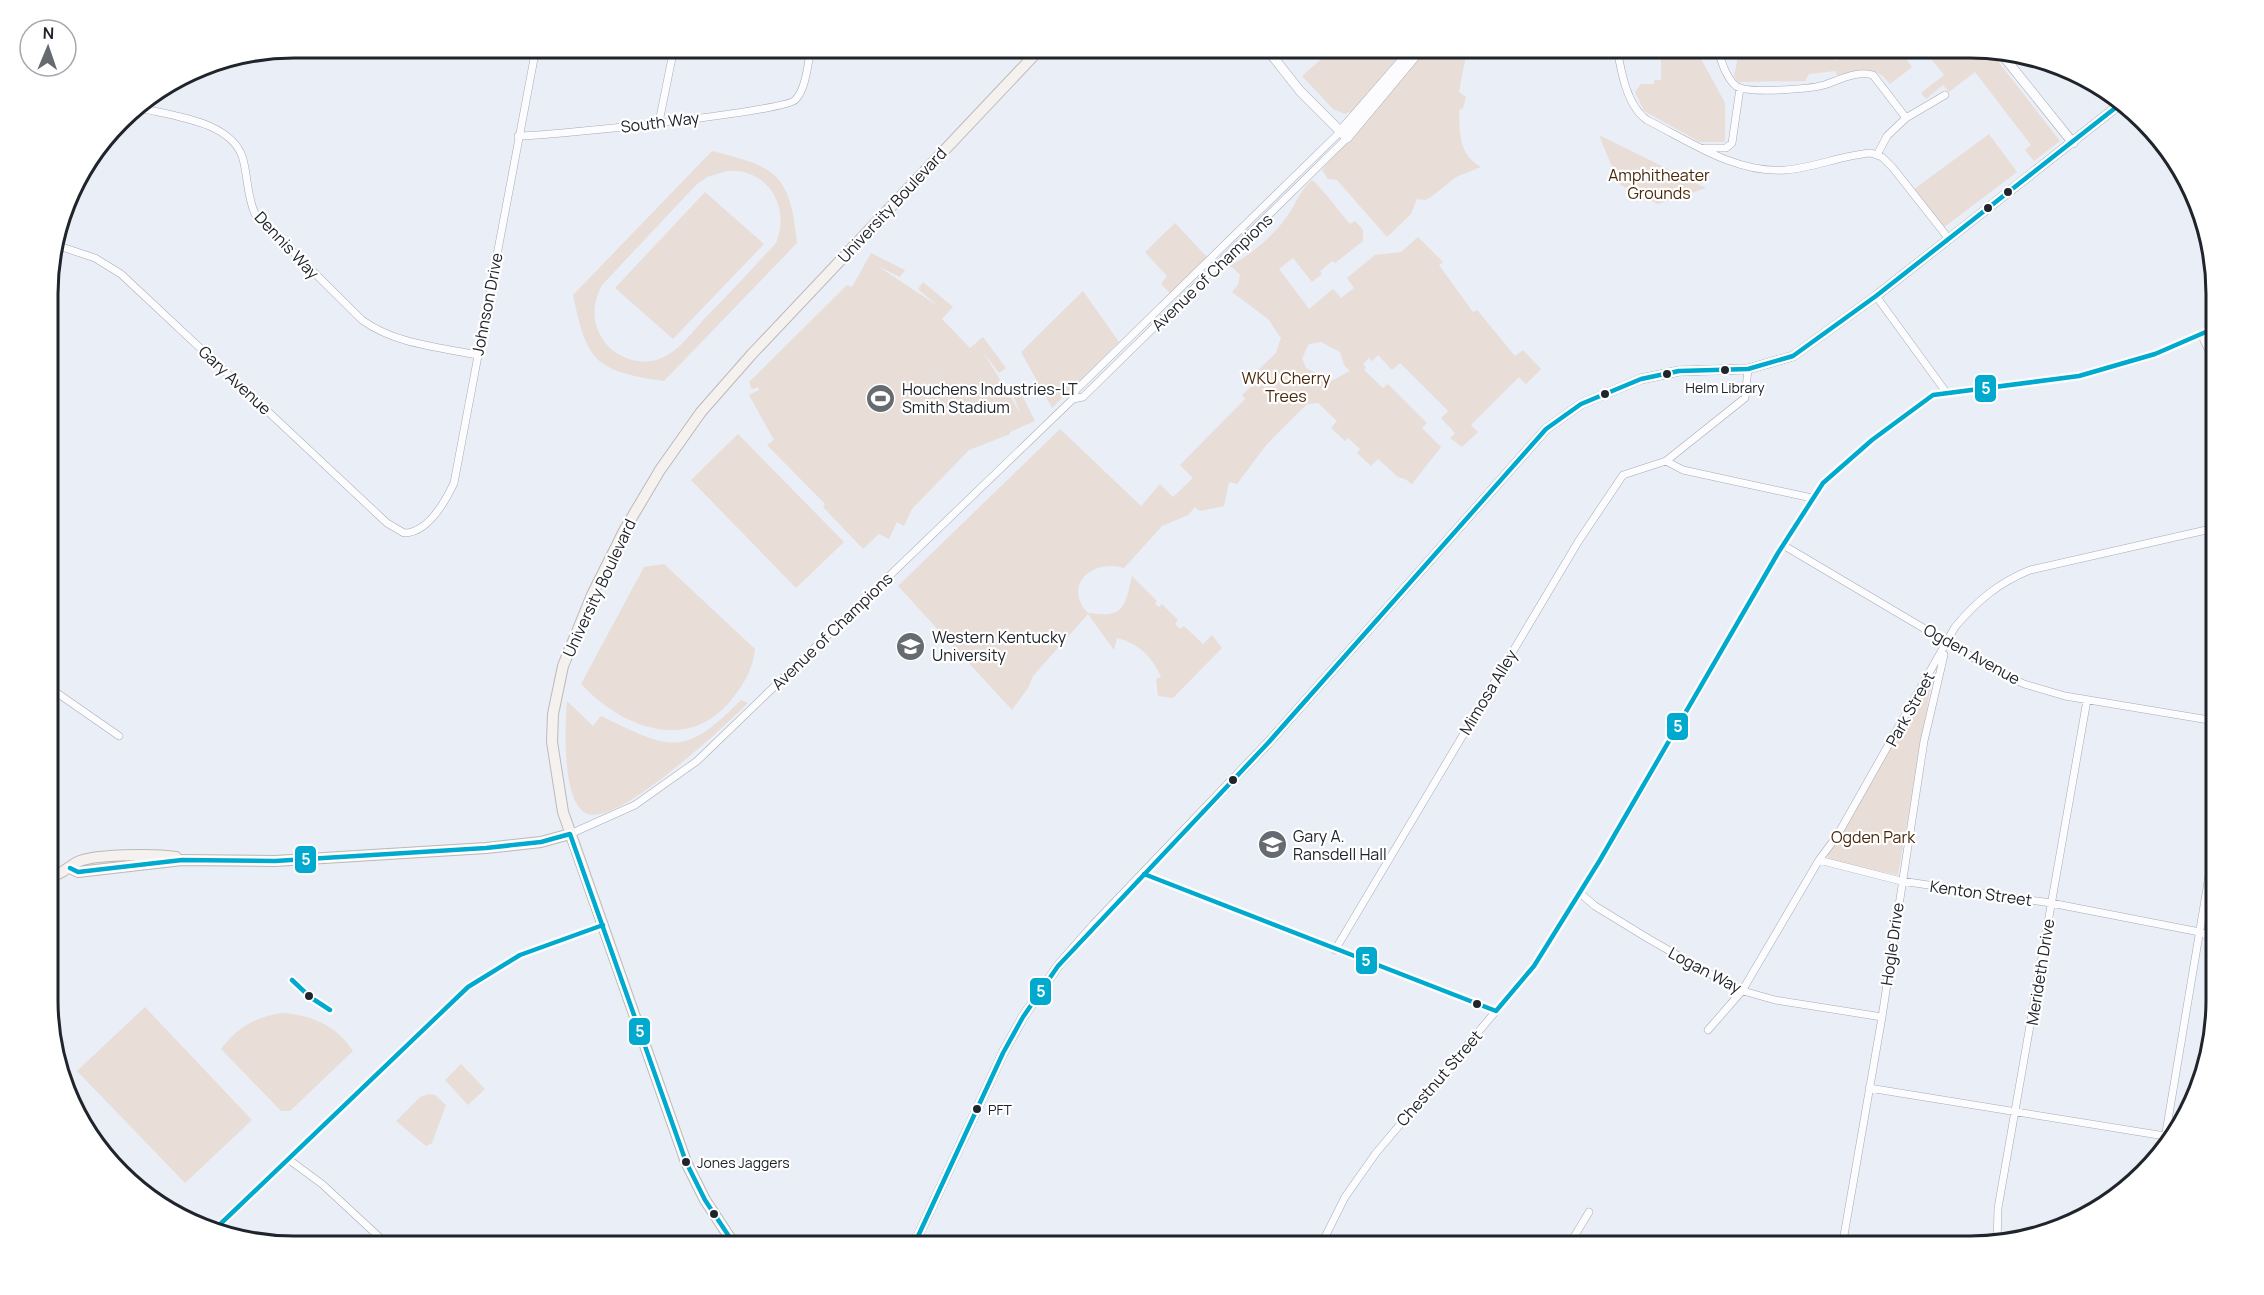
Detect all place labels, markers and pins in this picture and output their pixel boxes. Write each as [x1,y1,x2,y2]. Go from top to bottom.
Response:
unlabelled marker [2002,186,2014,198]
unlabelled marker [1982,202,1994,214]
marker: Helm Library [1719,364,1731,376]
unlabelled marker [1661,368,1673,380]
place label: Houchens Industries-LT Smith Stadium [902,378,1078,418]
place label: Helm Library [1685,378,1765,397]
sports icon: Houchens Industries-LT Smith Stadium [865,382,897,414]
unlabelled marker [1599,388,1611,400]
place label: Western Kentucky University [932,626,1067,666]
school or university icon: Western Kentucky University [895,630,927,662]
unlabelled marker [1227,774,1239,786]
place label: Gary A. Ransdell Hall [1293,825,1387,865]
school or university icon: Gary A. Ransdell Hall [1256,829,1288,861]
unlabelled marker [303,990,315,1002]
unlabelled marker [1471,998,1483,1010]
place label: PFT [988,1100,1013,1119]
marker: PFT [971,1103,983,1115]
place label: Jones Jaggers [697,1153,790,1172]
marker: Jones Jaggers [680,1156,692,1168]
unlabelled marker [708,1208,720,1220]

